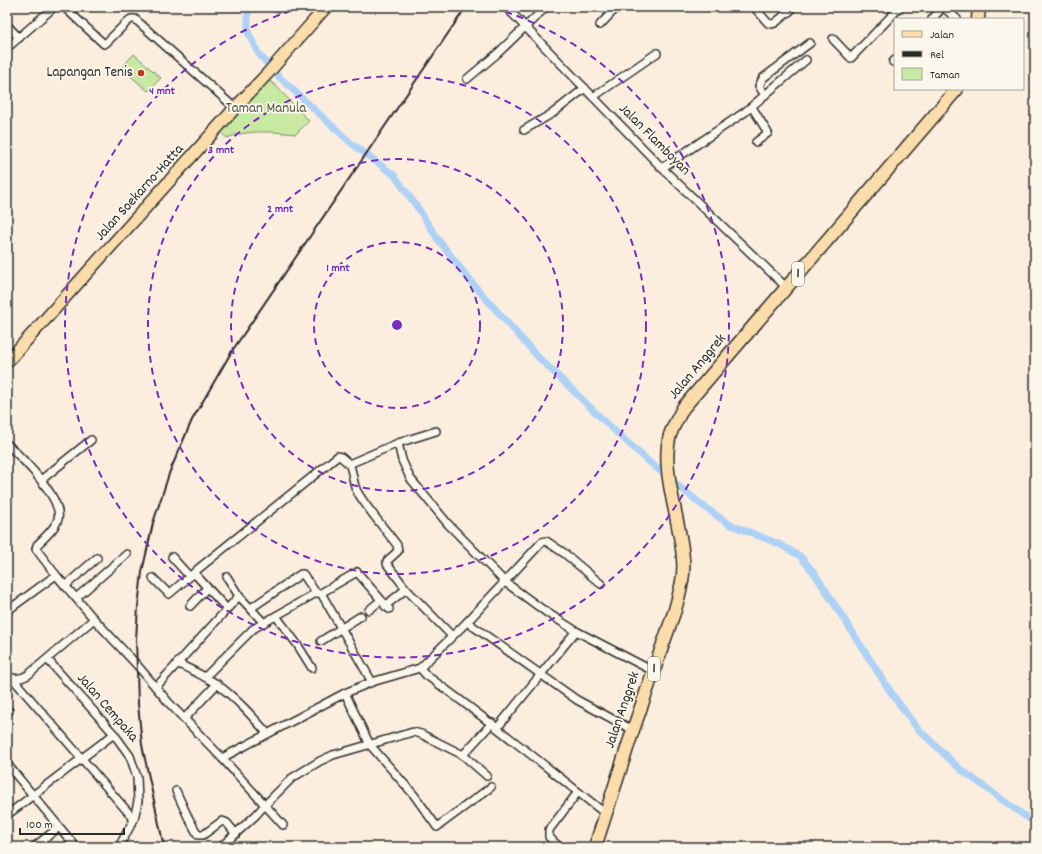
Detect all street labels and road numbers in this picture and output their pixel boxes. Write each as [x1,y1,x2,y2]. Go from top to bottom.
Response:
street label: Jalan Flamboyan [613,99,695,181]
street label: Jalan Soekarno-Hatta [90,139,190,246]
road number: 1 [792,262,804,286]
street label: Jalan Anggrek [664,329,732,405]
road number: 1 [648,657,660,681]
street label: Jalan Cempaka [71,669,144,748]
street label: Jalan Anggrek [600,669,646,751]

